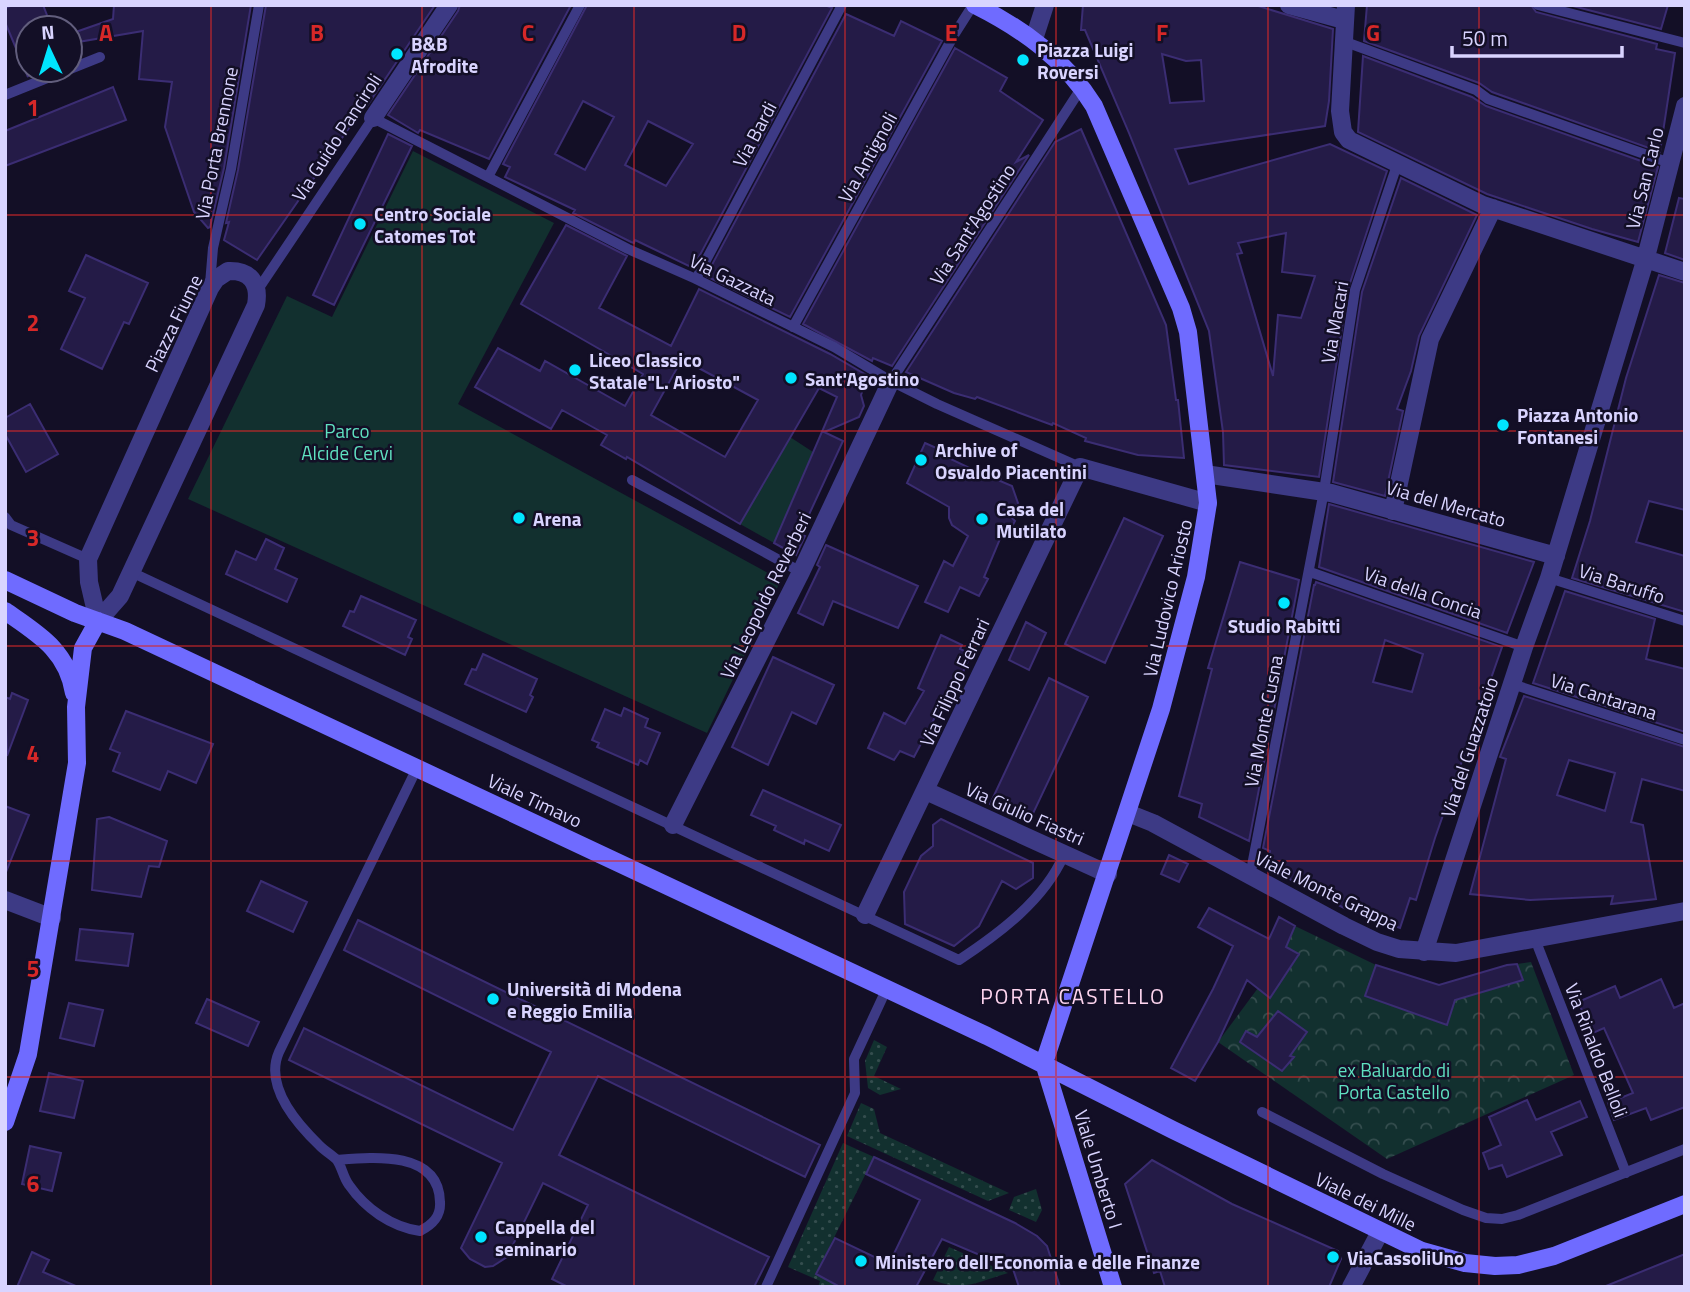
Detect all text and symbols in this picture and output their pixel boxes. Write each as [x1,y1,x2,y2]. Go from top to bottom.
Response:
north arrow [14,14,84,84]
scale bar [1452,14,1622,58]
text: A [99,15,113,50]
text: B [310,15,324,50]
text: C [522,15,534,50]
text: D [732,15,746,50]
text: E [945,15,957,50]
text: F [1156,15,1168,50]
text: G [1366,15,1380,50]
text: N [40,17,55,46]
text: 50 m [1462,22,1508,54]
place label: B&B Afrodite [411,29,478,80]
place label: Piazza Luigi Roversi [1037,35,1133,86]
marker: B&B Afrodite [389,46,405,62]
marker: Piazza Luigi Roversi [1015,52,1031,68]
street label: Via Porta Brennone [187,64,245,222]
street label: Via Guido Panciroli [284,67,388,207]
text: 1 [27,90,39,125]
street label: Via Bardi [725,96,783,172]
street label: Via Antignoli [830,106,904,208]
street label: Via San Carlo [1617,124,1671,232]
street label: Via Sant'Agostino [922,158,1022,290]
place label: Centro Sociale Catomes Tot [374,199,491,250]
marker: Centro Sociale Catomes Tot [352,216,368,232]
street label: Via Gazzata [685,246,782,313]
street label: Piazza Fiume [137,269,209,377]
street label: Via Macari [1313,279,1355,365]
text: 2 [27,305,39,340]
place label: Liceo Classico Statale"L. Ariosto" [589,345,740,396]
marker: Liceo Classico Statale"L. Ariosto" [567,362,583,378]
place label: Sant'Agostino [805,364,919,393]
marker: Sant'Agostino [783,370,799,386]
place label: Piazza Antonio Fontanesi [1517,400,1638,451]
park label: Parco Alcide Cervi [301,416,393,467]
marker: Piazza Antonio Fontanesi [1495,417,1511,433]
place label: Archive of Osvaldo Piacentini [935,435,1087,486]
marker: Archive of Osvaldo Piacentini [913,452,929,468]
street label: Via del Mercato [1383,472,1509,534]
place label: Casa del Mutilato [996,494,1067,545]
place label: Arena [533,504,582,533]
street label: Via Leopoldo Reverberi [712,507,818,683]
marker: Arena [511,510,527,526]
marker: Casa del Mutilato [974,511,990,527]
street label: Via Ludovico Ariosto [1135,516,1199,680]
text: 3 [27,520,39,555]
street label: Via Baruffo [1575,555,1669,611]
street label: Via della Concia [1360,558,1487,626]
marker: Studio Rabitti [1276,595,1292,611]
place label: Studio Rabitti [1228,611,1340,640]
street label: Via Filippo Ferrari [912,613,996,751]
street label: Via Monte Cusna [1236,652,1290,790]
street label: Via Cantarana [1547,665,1662,727]
street label: Via del Guazzatoio [1433,673,1505,821]
text: 4 [27,736,39,771]
street label: Viale Timavo [483,765,587,835]
street label: Via Giulio Fiastri [961,774,1089,852]
street label: Viale Monte Grappa [1250,843,1404,938]
text: 5 [27,951,39,986]
place label: Università di Modena e Reggio Emilia [507,974,682,1025]
street label: Via Rinaldo Belloli [1558,979,1636,1121]
district label: PORTA CASTELLO [980,980,1166,1012]
marker: Università di Modena e Reggio Emilia [485,991,501,1007]
park label: ex Baluardo di Porta Castello [1338,1055,1450,1106]
street label: Viale Umberto I [1067,1106,1131,1232]
street label: Viale dei Mille [1310,1164,1422,1238]
text: 6 [27,1166,40,1201]
place label: Cappella del seminario [495,1212,595,1263]
marker: Cappella del seminario [473,1229,489,1245]
place label: ViaCassoliUno [1347,1243,1464,1272]
place label: Ministero dell'Economia e delle Finanze [875,1247,1200,1276]
marker: ViaCassoliUno [1325,1249,1341,1265]
marker: Ministero dell'Economia e delle Finanze [853,1253,869,1269]

